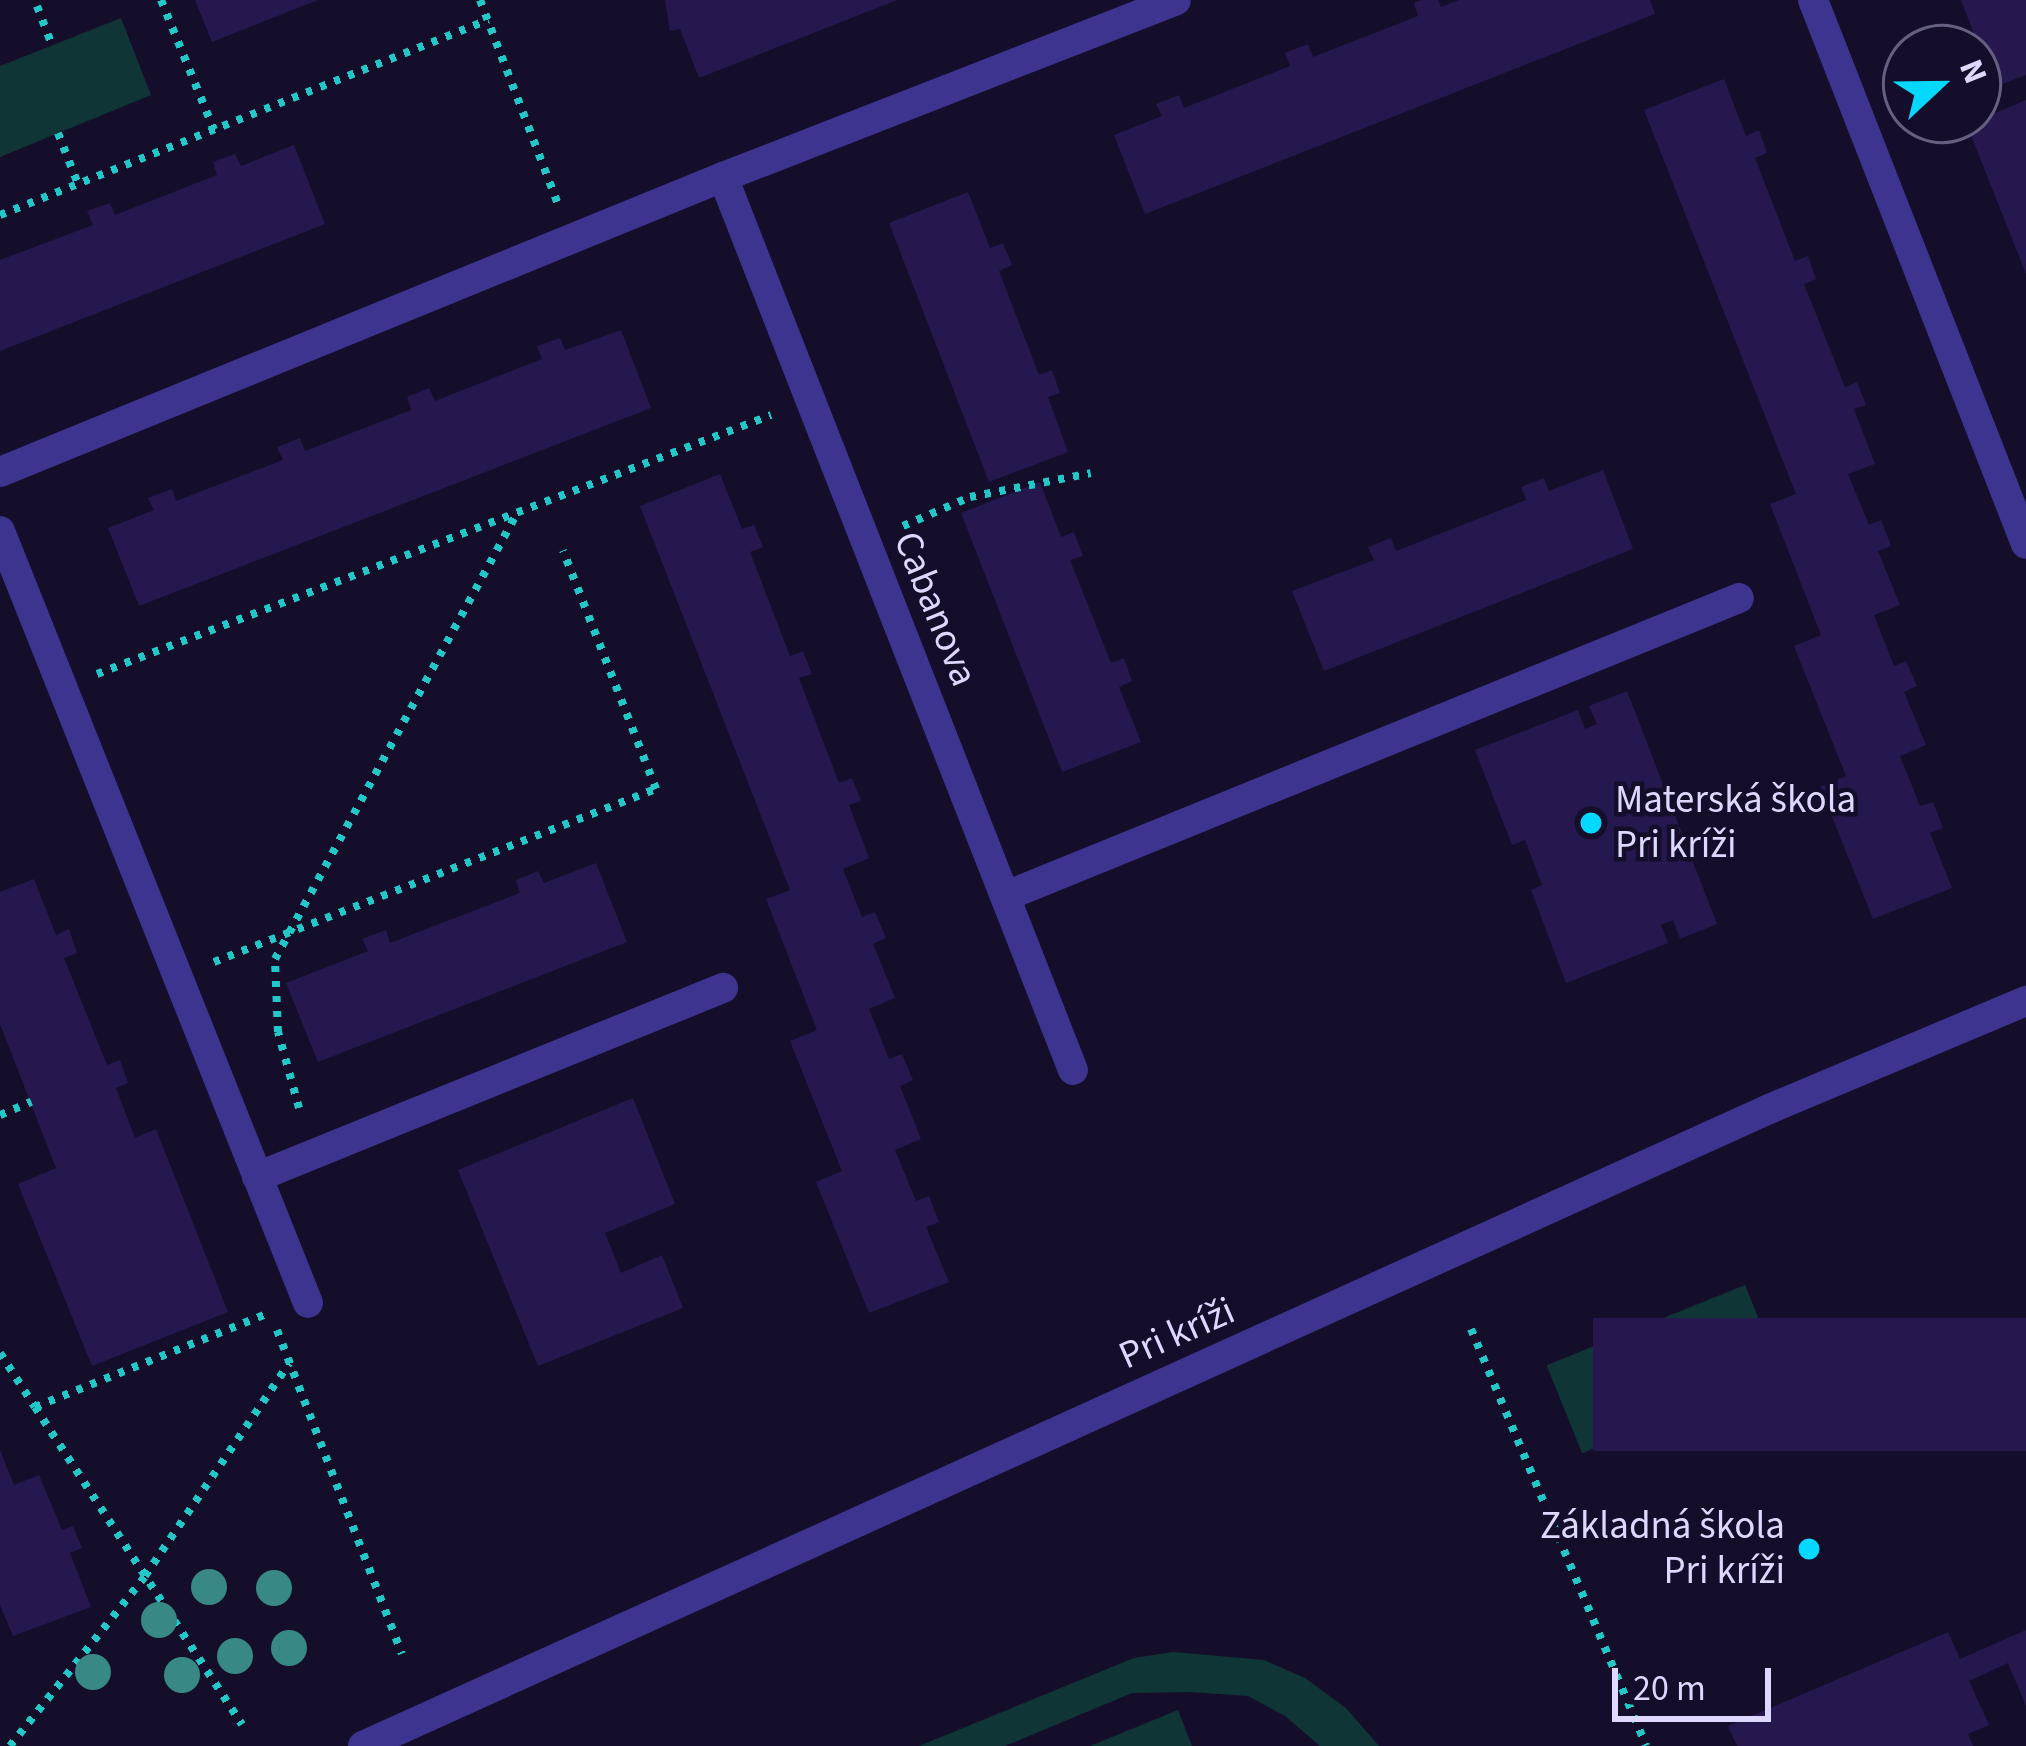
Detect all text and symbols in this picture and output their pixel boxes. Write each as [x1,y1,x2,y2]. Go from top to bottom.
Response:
north arrow [1882,24,2002,144]
text: N [1947,52,1999,90]
street label: Cabanova [883,525,987,693]
place label: Materská škola Pri kríži [1615,778,1856,869]
marker: Materská škola Pri kríži [1578,810,1604,836]
street label: Pri kríži [1112,1288,1242,1380]
place label: Základná škola Pri kríži [1540,1504,1785,1595]
marker: Základná škola Pri kríži [1796,1536,1822,1562]
scale bar [1618,1644,1777,1718]
text: 20 m [1633,1663,1706,1714]

